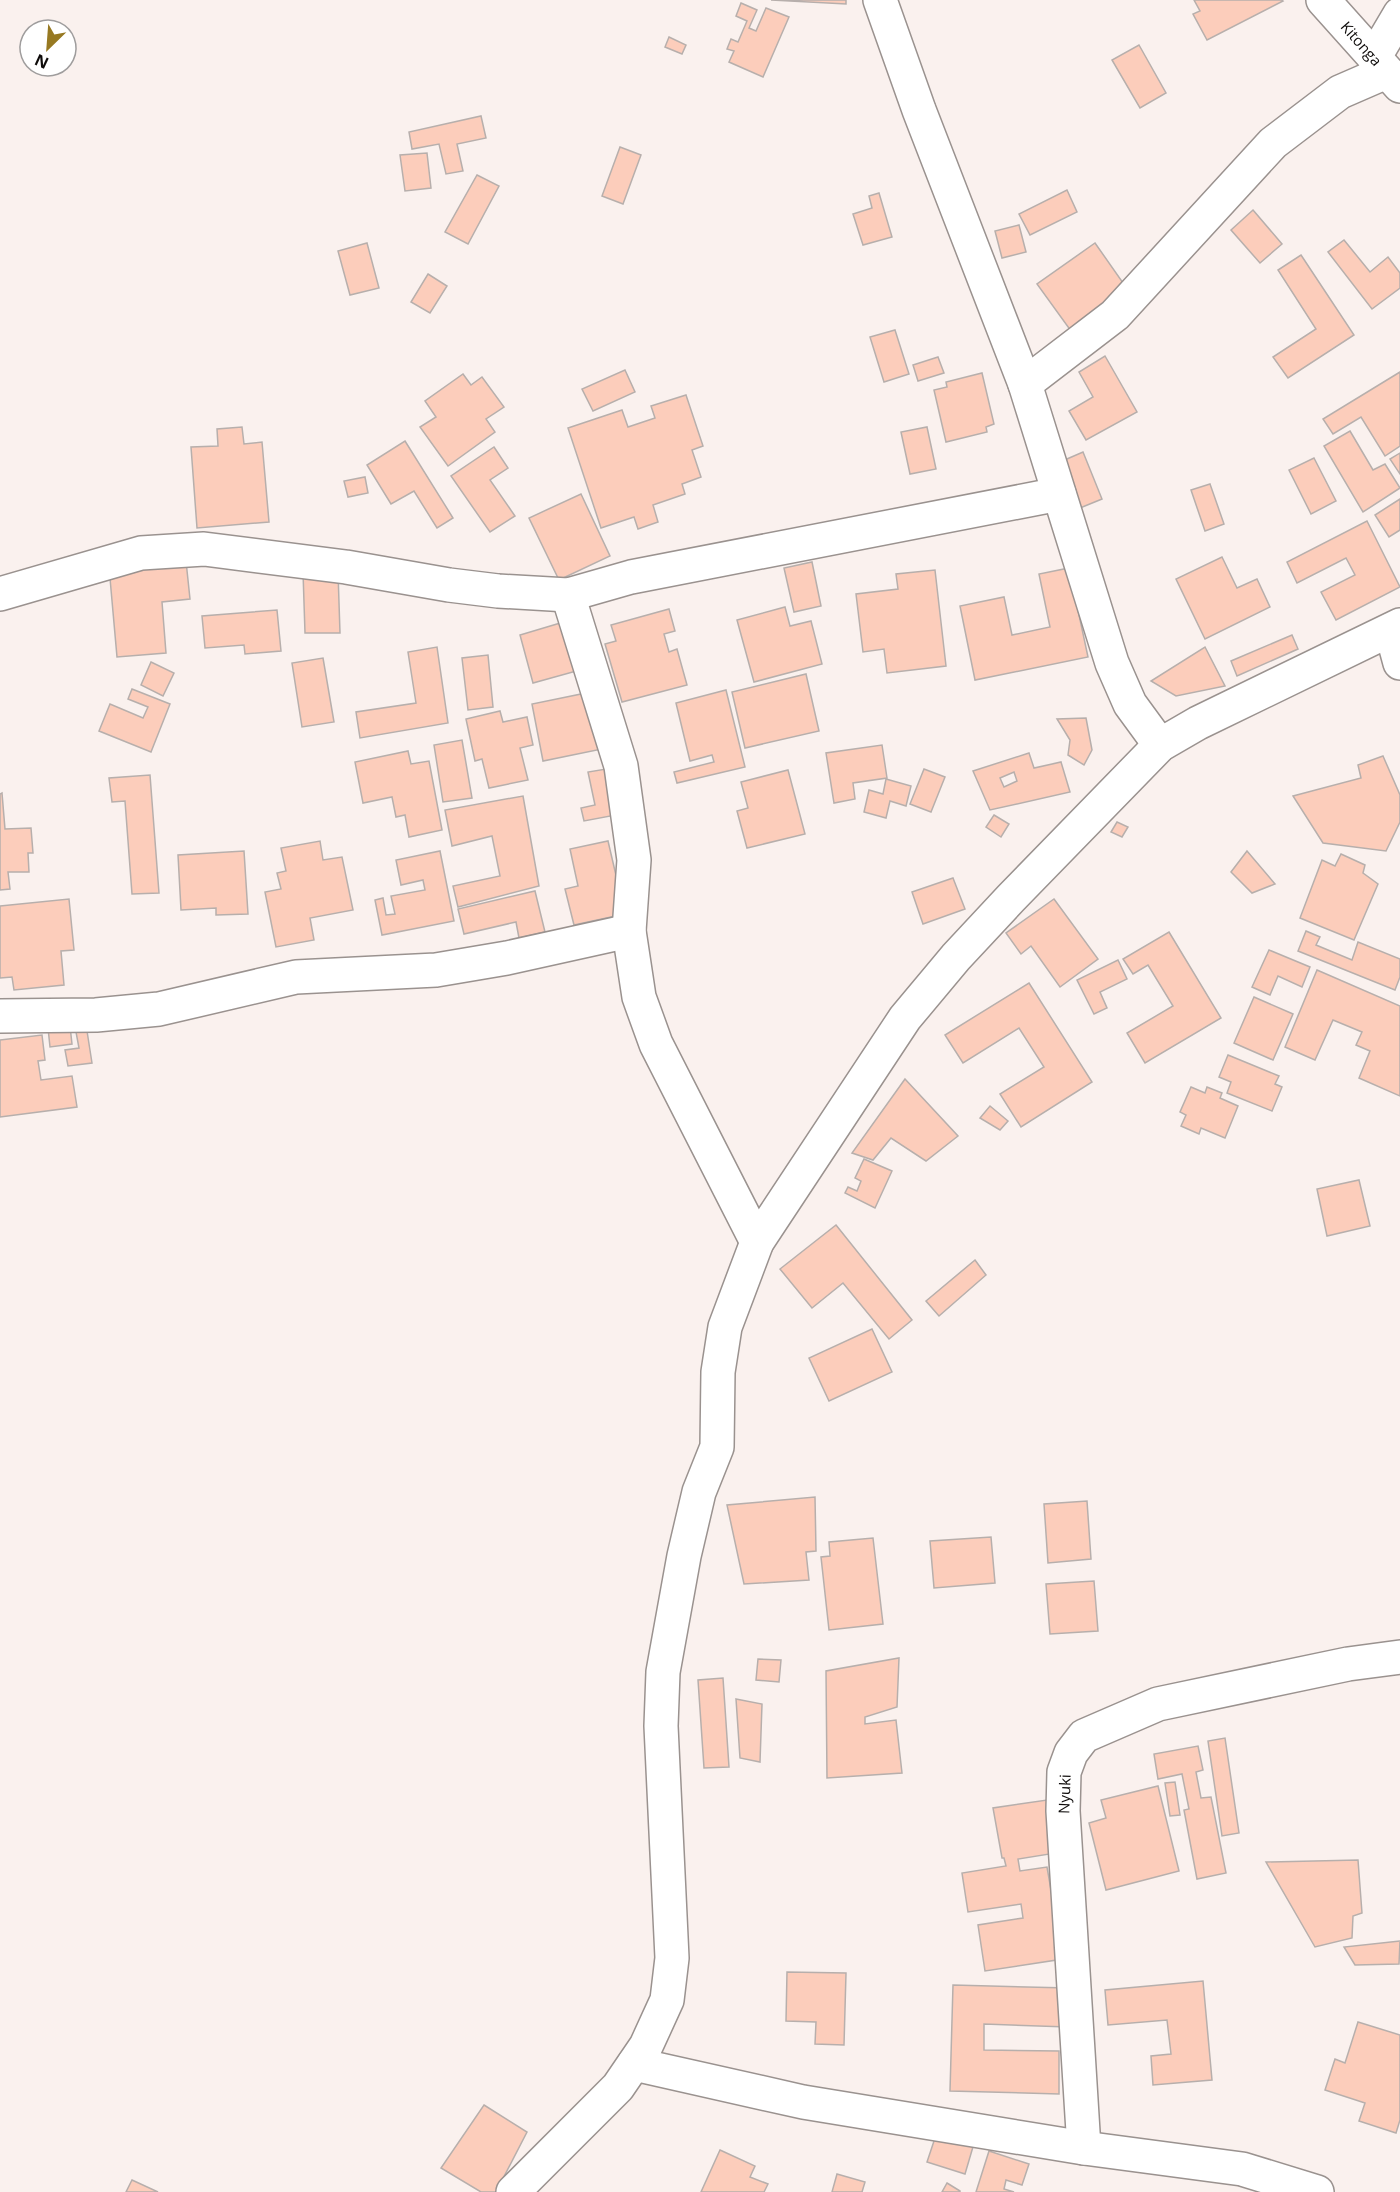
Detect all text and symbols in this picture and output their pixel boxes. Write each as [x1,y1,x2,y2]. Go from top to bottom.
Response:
street label: Kitonga [1337,17,1387,70]
north arrow [18,18,78,78]
text: N [31,49,52,74]
street label: Nyuki [1053,1774,1075,1814]

